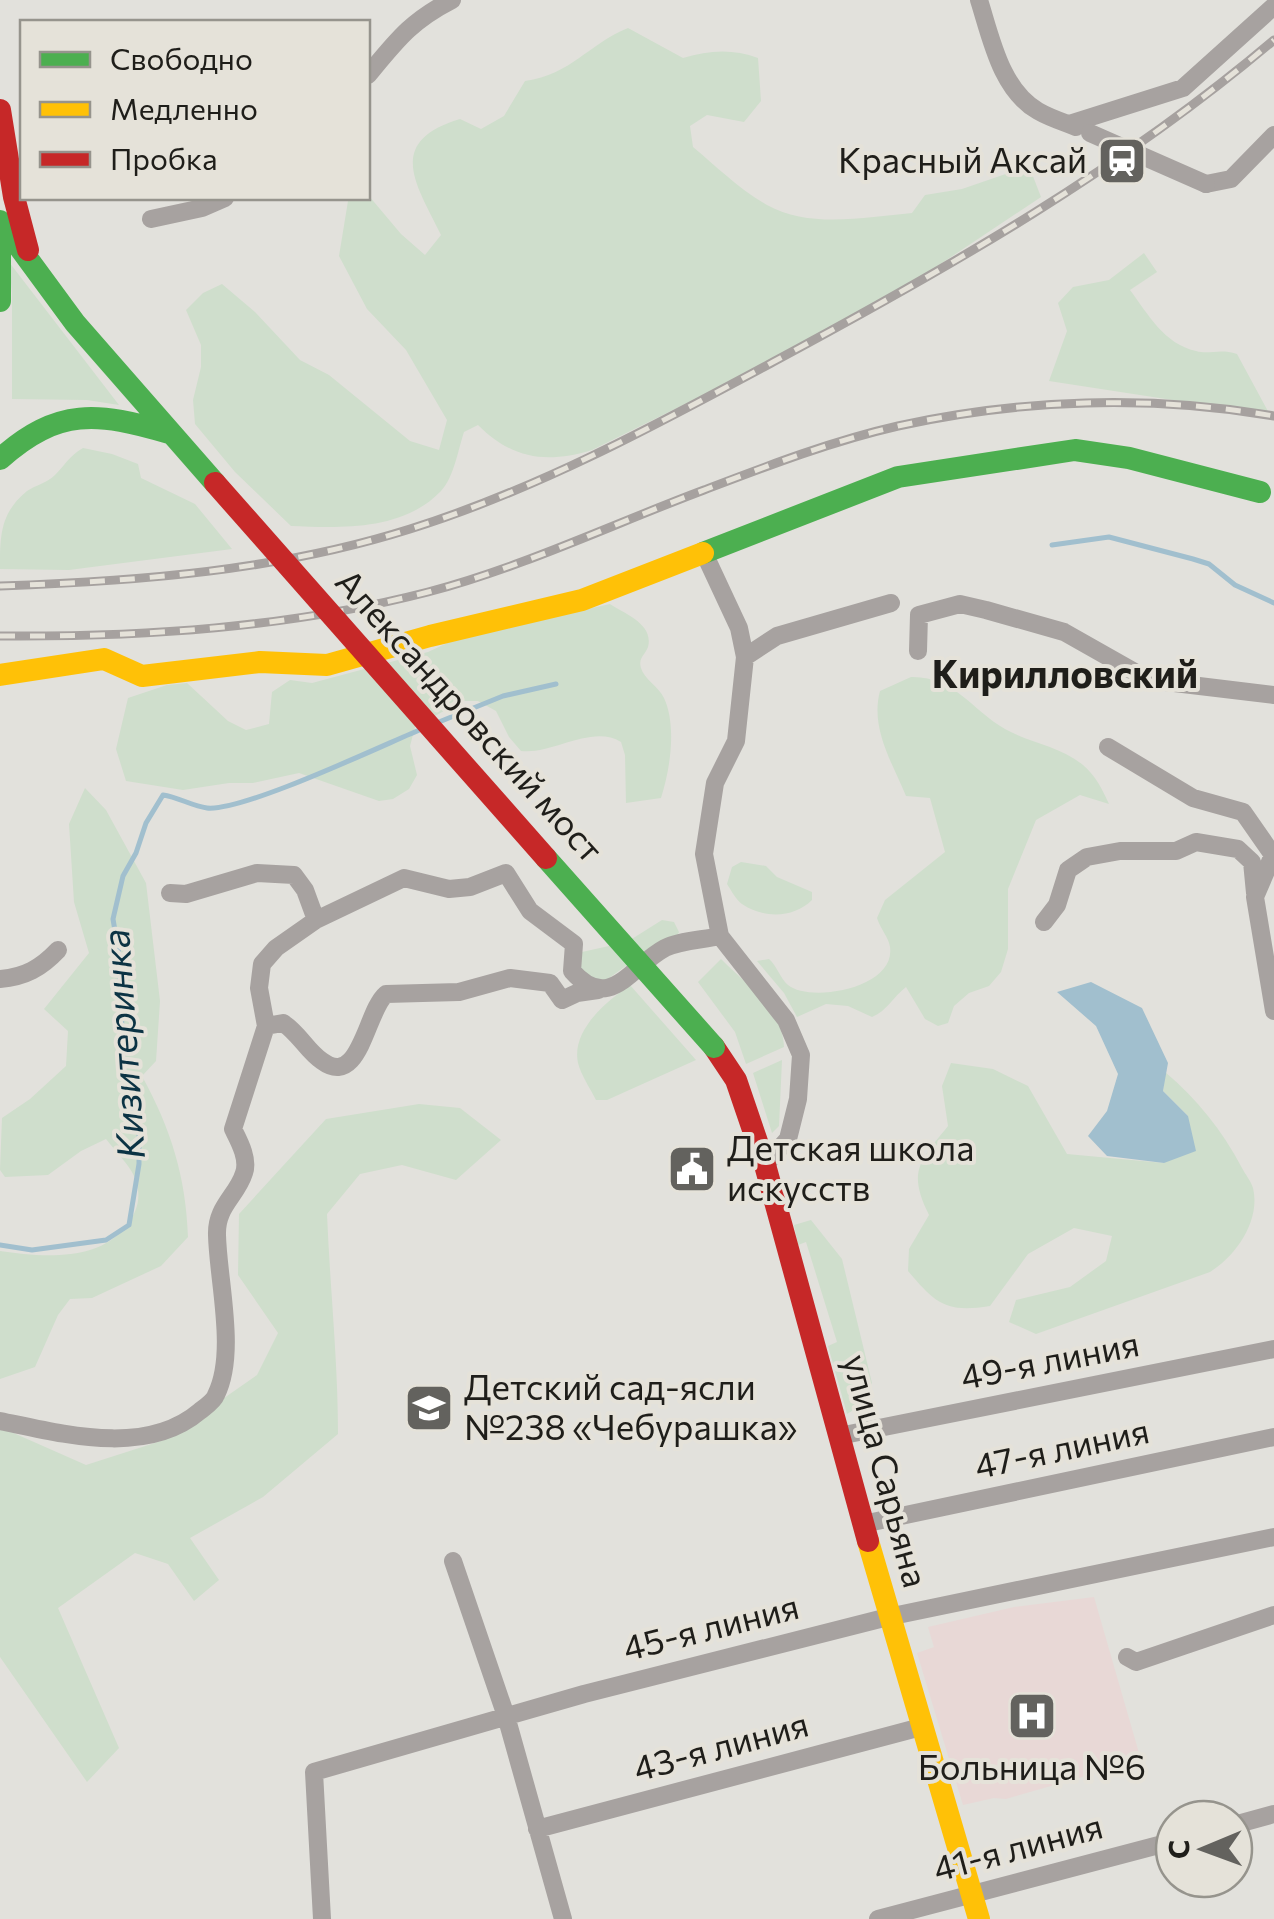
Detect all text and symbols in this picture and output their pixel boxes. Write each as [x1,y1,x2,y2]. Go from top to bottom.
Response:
legend [20,20,370,200]
text: Свободно [110,39,253,76]
text: Медленно [110,89,258,126]
station icon: Красный Аксай [1096,135,1148,187]
place label: Красный Аксай [838,137,1087,180]
text: Пробка [110,139,218,176]
street label: Александровский мост [328,559,614,870]
district label: Кирилловский [932,649,1198,696]
water label: Кизитеринка [90,927,153,1161]
place label: Детская школа искусств [727,1125,974,1208]
public building icon: Детская школа искусств [666,1143,718,1195]
street label: 49-я линия [957,1320,1142,1397]
street label: улица Сарьяна [836,1349,939,1592]
place label: Детский сад-ясли №238 «Чебурашка» [464,1364,797,1447]
school or university icon: Детский сад-ясли №238 «Чебурашка» [403,1382,455,1434]
street label: 47-я линия [970,1407,1153,1486]
street label: 45-я линия [618,1583,803,1668]
hospital icon: Больница №6 [1006,1690,1058,1742]
street label: 43-я линия [628,1701,813,1789]
place label: Больница №6 [918,1744,1146,1787]
north arrow [1154,1799,1254,1899]
street label: 41-я линия [928,1802,1107,1889]
text: С [1161,1840,1195,1859]

